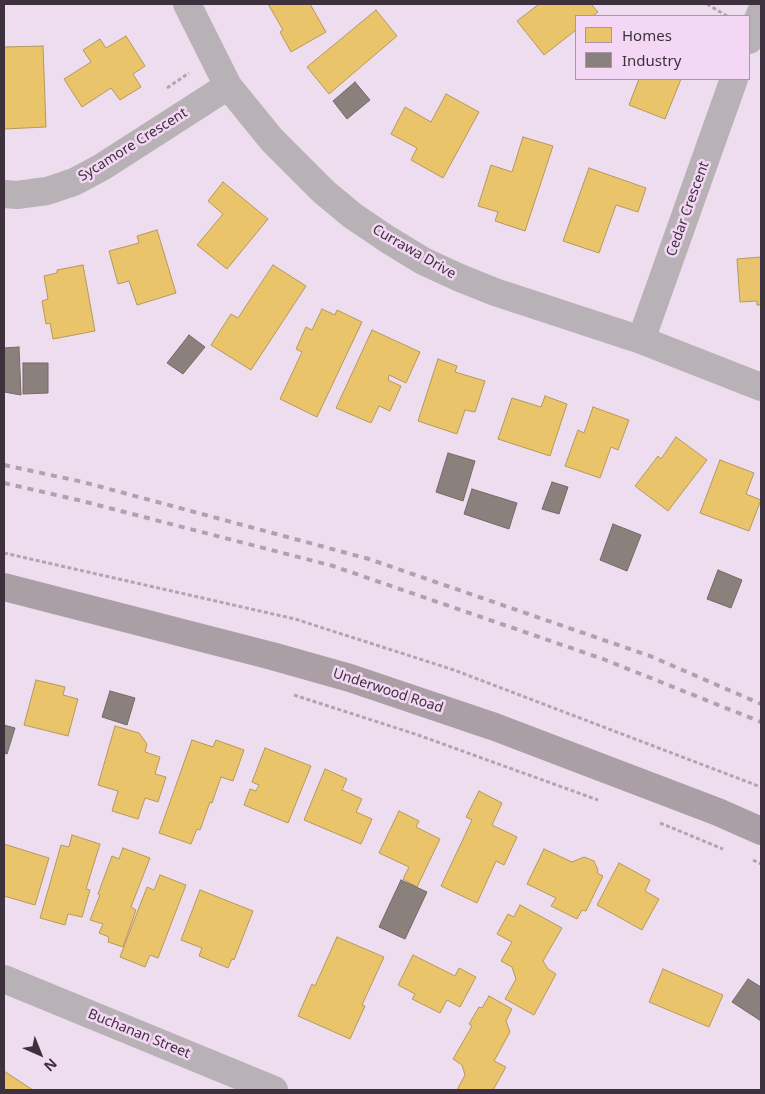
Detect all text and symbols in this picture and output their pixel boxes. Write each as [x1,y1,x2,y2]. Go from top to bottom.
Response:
legend [575,15,750,80]
text: Homes [622,25,672,45]
text: Industry [622,50,681,70]
street label: Sycamore Crescent [75,105,191,185]
street label: Cedar Crescent [663,159,713,259]
street label: Currawa Drive [369,221,459,283]
street label: Underwood Road [331,665,445,717]
street label: Buchanan Street [85,1006,193,1062]
north arrow [15,1029,65,1079]
text: N [40,1054,61,1076]

